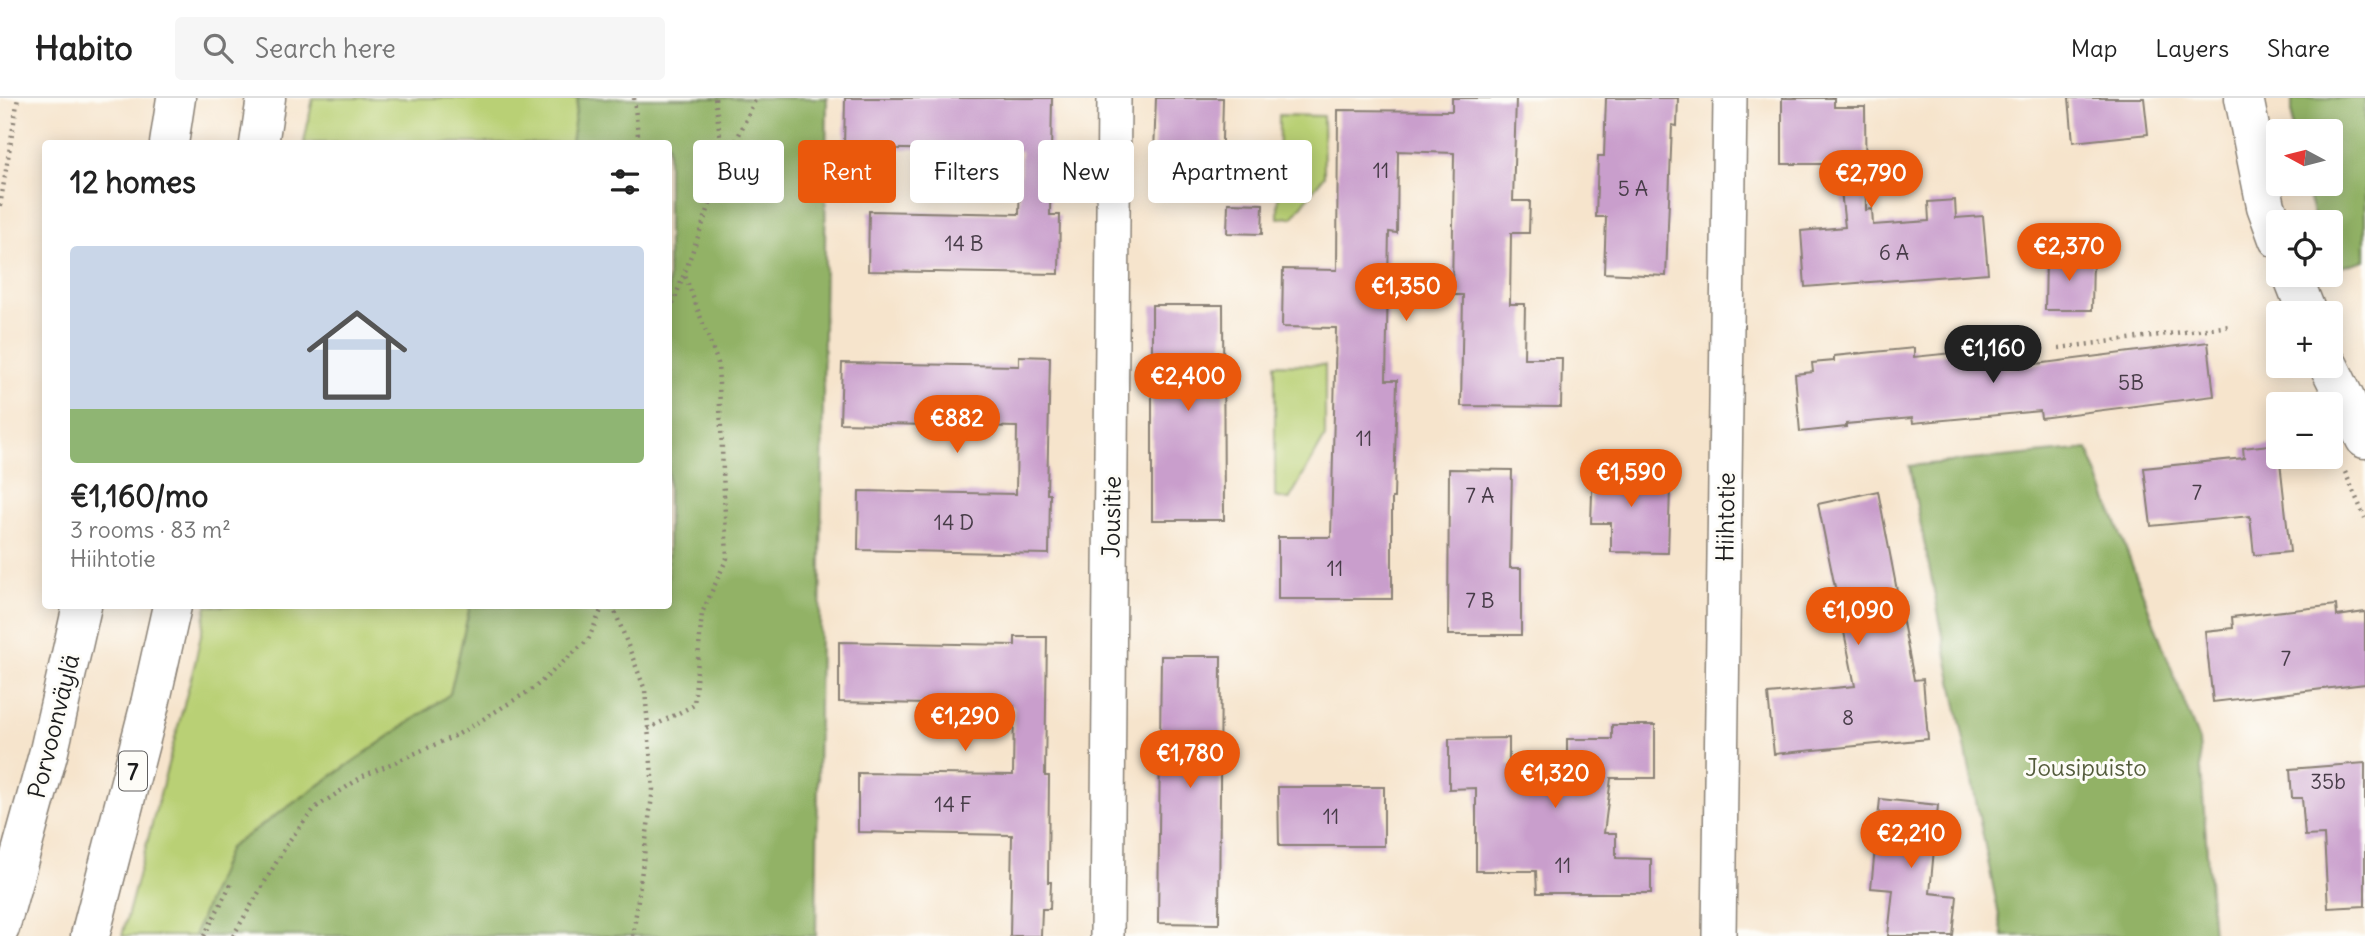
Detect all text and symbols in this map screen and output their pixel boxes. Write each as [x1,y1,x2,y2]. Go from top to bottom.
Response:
search box [175,17,665,80]
text: Habito [35,27,133,69]
icon: search [199,29,237,67]
text: Search here [255,32,396,65]
text: Map [2071,33,2117,63]
text: Layers [2155,33,2229,63]
text: Share [2267,33,2330,63]
north arrow [2266,119,2343,196]
map controls [2266,119,2343,469]
chip: Buy [693,140,784,203]
chip: Rent [798,140,896,203]
chip: Filters [910,140,1024,203]
chip: New [1038,140,1134,203]
chip: Apartment [1148,140,1312,203]
pin: €2,790 [1814,150,1928,210]
house number: 11 [1373,157,1389,184]
text: €2,790 [1835,158,1907,187]
text: 12 homes [70,163,196,201]
icon: filters [606,163,644,201]
house number: 5 A [1618,175,1648,202]
button: locate [2266,210,2343,287]
pin: €2,370 [2012,223,2126,283]
house number: 14 B [944,230,984,257]
text: €2,370 [2033,231,2105,260]
house number: 6 A [1879,239,1909,266]
pin: €1,350 [1349,264,1463,323]
text: €1,350 [1371,271,1441,300]
icon: home [294,292,420,418]
button: + [2266,301,2343,378]
pin: €1,160 [1936,326,2050,385]
text: €1,160 [1960,333,2026,362]
pin: €2,400 [1131,354,1245,413]
text: €2,400 [1150,361,1226,390]
house number: 5B [2118,369,2144,396]
button: − [2266,392,2343,469]
pin: €882 [916,396,998,455]
text: €882 [930,403,984,432]
house number: 11 [1356,425,1372,452]
pin: €1,590 [1574,450,1688,509]
text: €1,590 [1596,457,1666,486]
street label: Hiihtotie [1709,472,1741,562]
street label: Jousitie [1095,476,1127,558]
text: €1,160/mo [70,477,208,515]
house number: 7 [2192,479,2202,506]
house number: 7 A [1466,482,1494,509]
house number: 14 D [934,509,974,536]
text: 3 rooms · 83 m² [70,515,231,544]
text: Hiihtotie [70,544,156,573]
house number: 11 [1327,555,1343,582]
house number: 7 B [1465,587,1495,614]
pin: €1,090 [1801,588,1915,647]
text: €1,090 [1822,595,1894,624]
house number: 7 [2281,645,2291,672]
street label: Porvoonväylä [21,651,85,801]
pin: €1,290 [908,694,1022,753]
text: €1,290 [930,701,1000,730]
house number: 8 [1842,704,1854,731]
pin: €1,780 [1133,730,1247,790]
text: €1,780 [1156,738,1224,767]
pin: €1,320 [1498,750,1612,810]
road number: 7 [119,751,147,790]
park label: Jousipuisto [2025,752,2147,782]
text: €1,320 [1520,758,1590,787]
house number: 35b [2310,768,2346,795]
house number: 14 F [934,791,972,818]
house number: 11 [1323,803,1339,830]
pin: €2,210 [1854,810,1968,870]
text: €2,210 [1876,818,1946,847]
house number: 11 [1555,852,1571,879]

